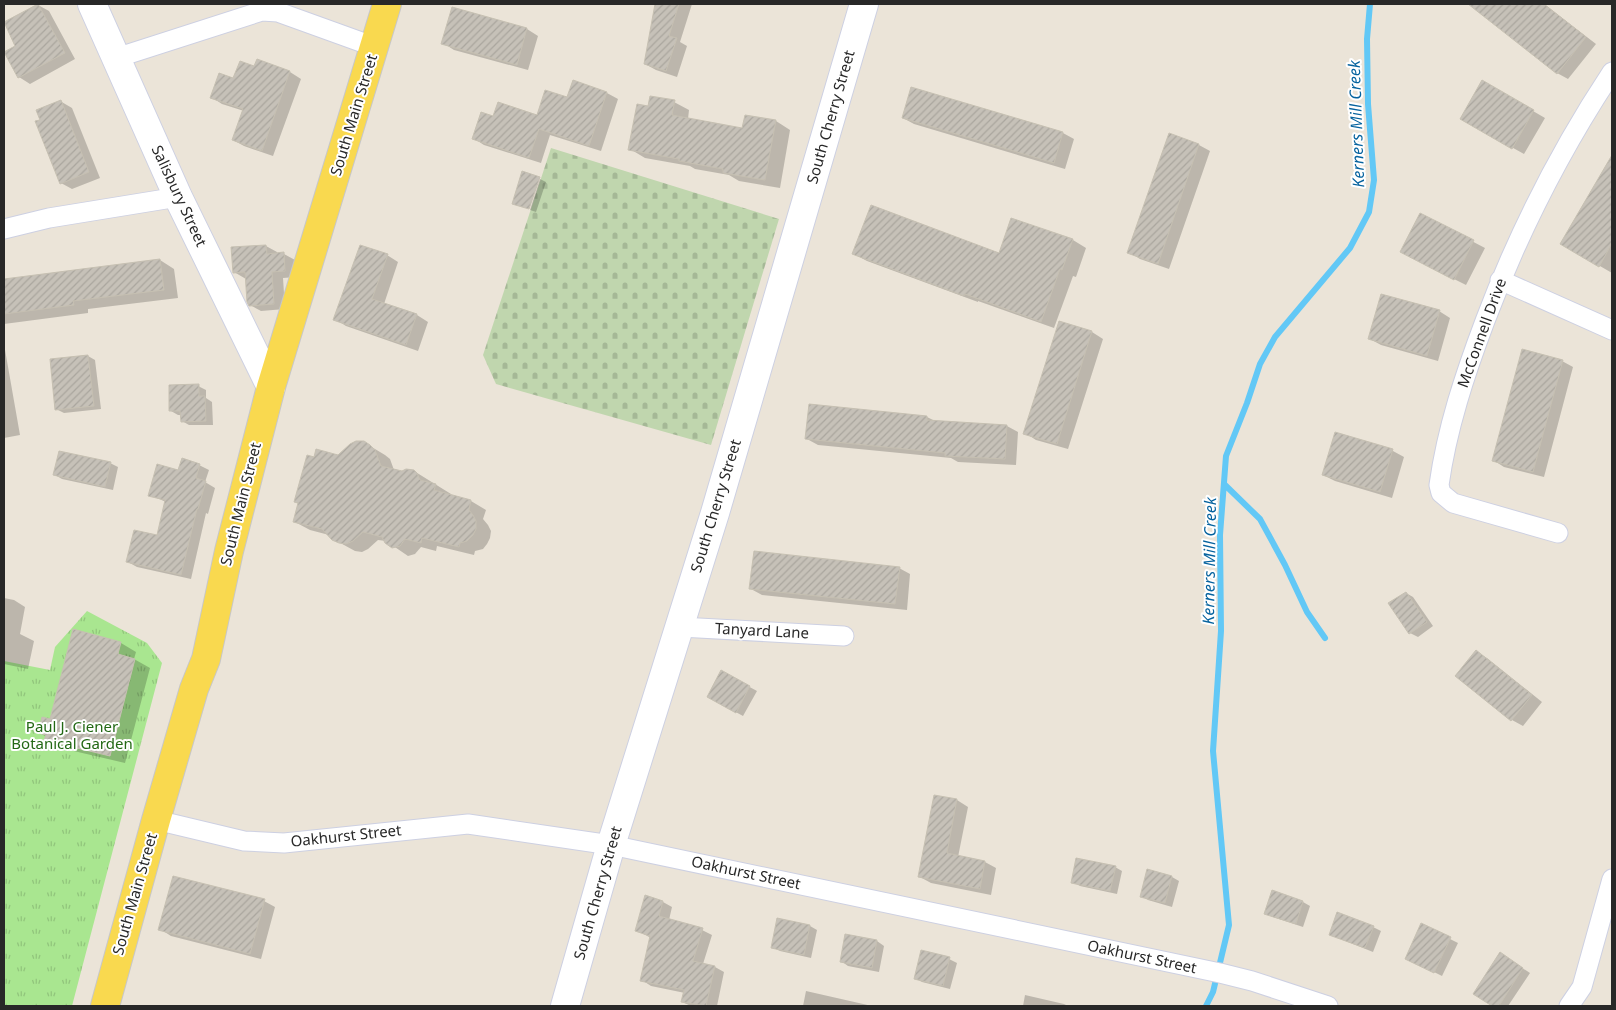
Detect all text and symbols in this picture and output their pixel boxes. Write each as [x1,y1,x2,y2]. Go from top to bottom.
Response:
street label: South Cherry Street [801,47,859,186]
street label: South Main Street [325,51,381,178]
water label: Kerners Mill Creek [1343,59,1369,188]
street label: Salisbury Street [148,142,212,250]
street label: McConnell Drive [1452,275,1510,390]
street label: South Cherry Street [685,436,745,575]
street label: South Main Street [215,440,265,567]
water label: Kerners Mill Creek [1197,496,1221,625]
street label: Tanyard Lane [715,618,809,642]
park label: Paul J. Ciener Botanical Garden [11,716,133,753]
street label: Oakhurst Street [290,819,403,851]
street label: South Cherry Street [568,823,626,962]
street label: South Main Street [107,830,161,957]
street label: Oakhurst Street [690,851,803,893]
street label: Oakhurst Street [1086,935,1199,977]

